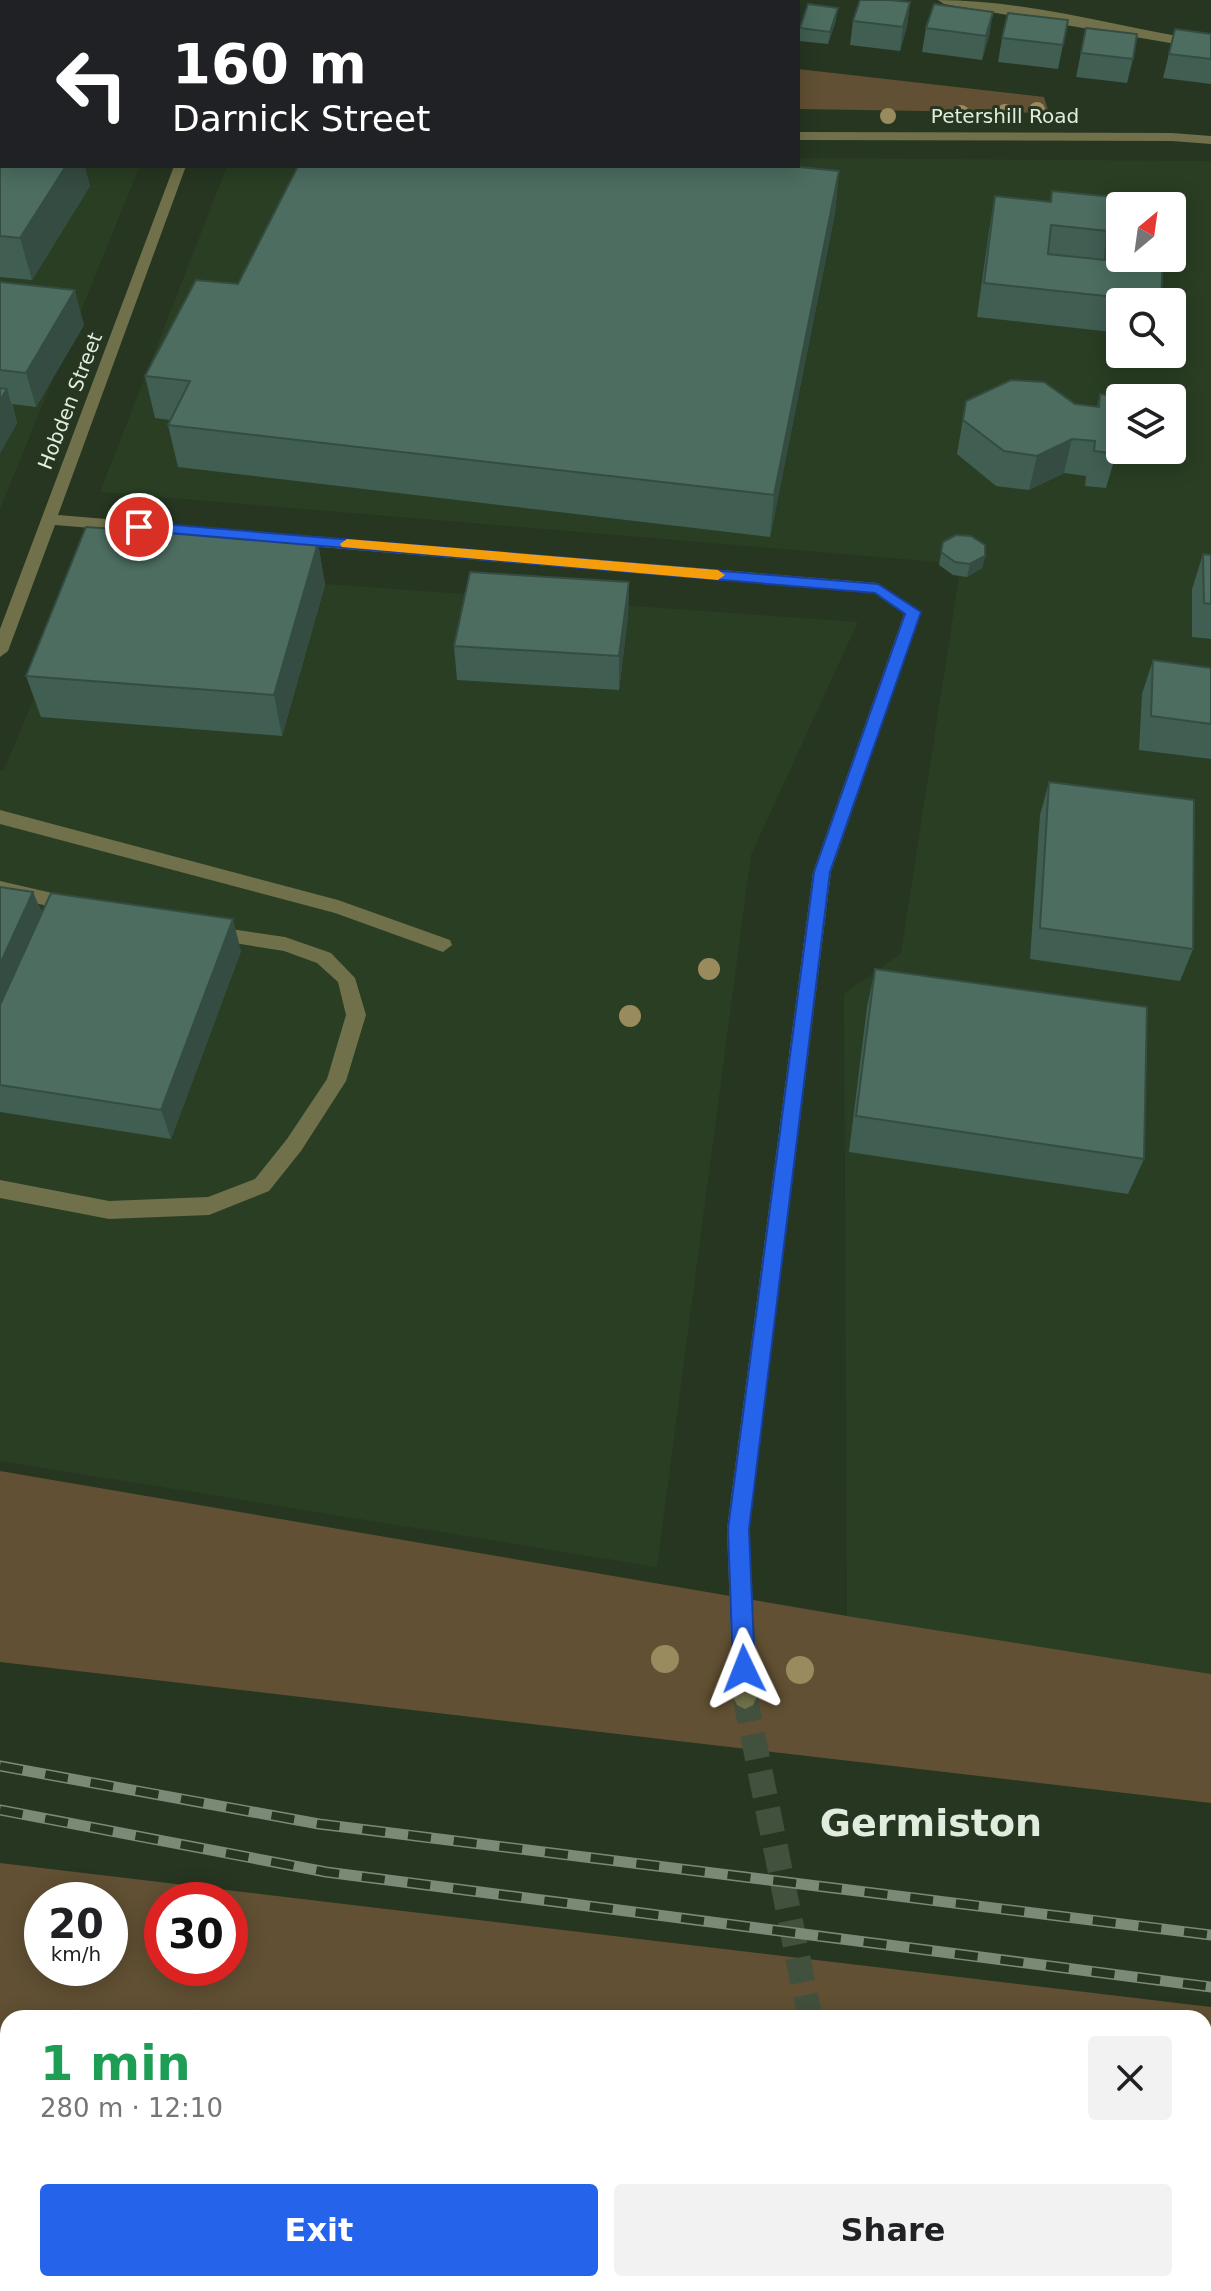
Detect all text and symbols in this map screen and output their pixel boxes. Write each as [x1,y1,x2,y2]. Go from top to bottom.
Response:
text: 160 m [172,31,367,96]
icon: left [40,32,144,136]
text: Darnick Street [172,98,430,139]
street label: Petershill Road [931,104,1079,128]
north arrow [1106,192,1186,272]
map controls [1106,192,1186,464]
button: search [1106,288,1186,368]
street label: Hobden Street [33,329,107,473]
button: layers [1106,384,1186,464]
pin [105,493,173,561]
icon: arrive [117,505,161,549]
position arrow [702,1627,786,1711]
district label: Germiston [820,1801,1042,1845]
speed limit sign: 30 [144,1882,248,1986]
text: 20 [48,1901,104,1947]
text: km/h [51,1942,101,1966]
text: 1 min [40,2035,191,2091]
button: close [1088,2036,1172,2120]
text: 280 m · 12:10 [40,2093,223,2123]
button: Exit [40,2184,598,2276]
button: Share [614,2184,1172,2276]

